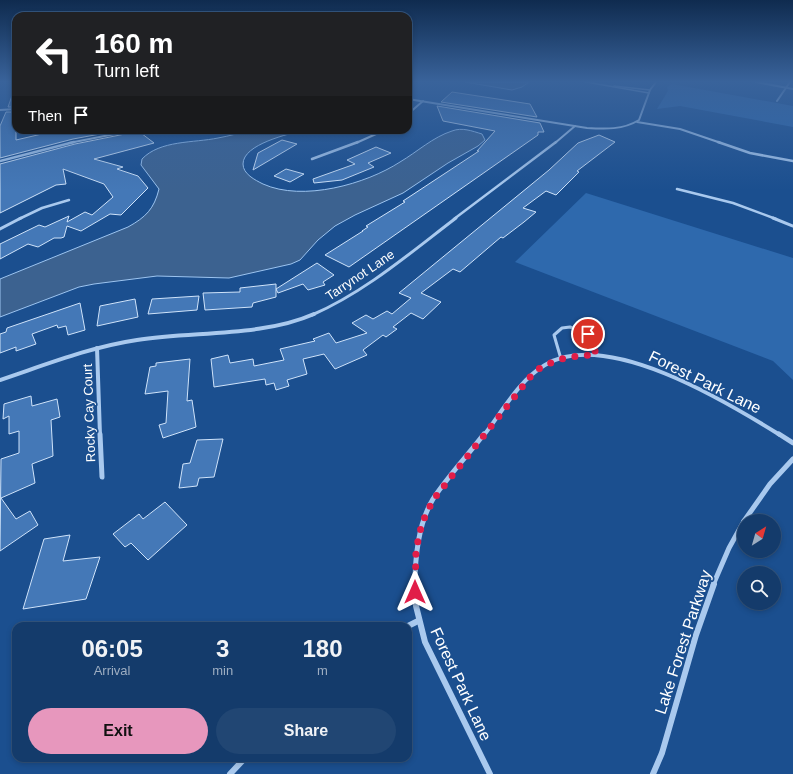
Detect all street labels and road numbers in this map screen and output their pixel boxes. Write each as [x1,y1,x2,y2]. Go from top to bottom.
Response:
street label: Tarrynot Lane [323,247,397,303]
street label: Forest Park Lane [646,347,764,417]
street label: Rocky Cay Court [80,363,98,462]
street label: Lake Forest Parkway [652,568,714,716]
street label: Forest Park Lane [427,625,495,743]

